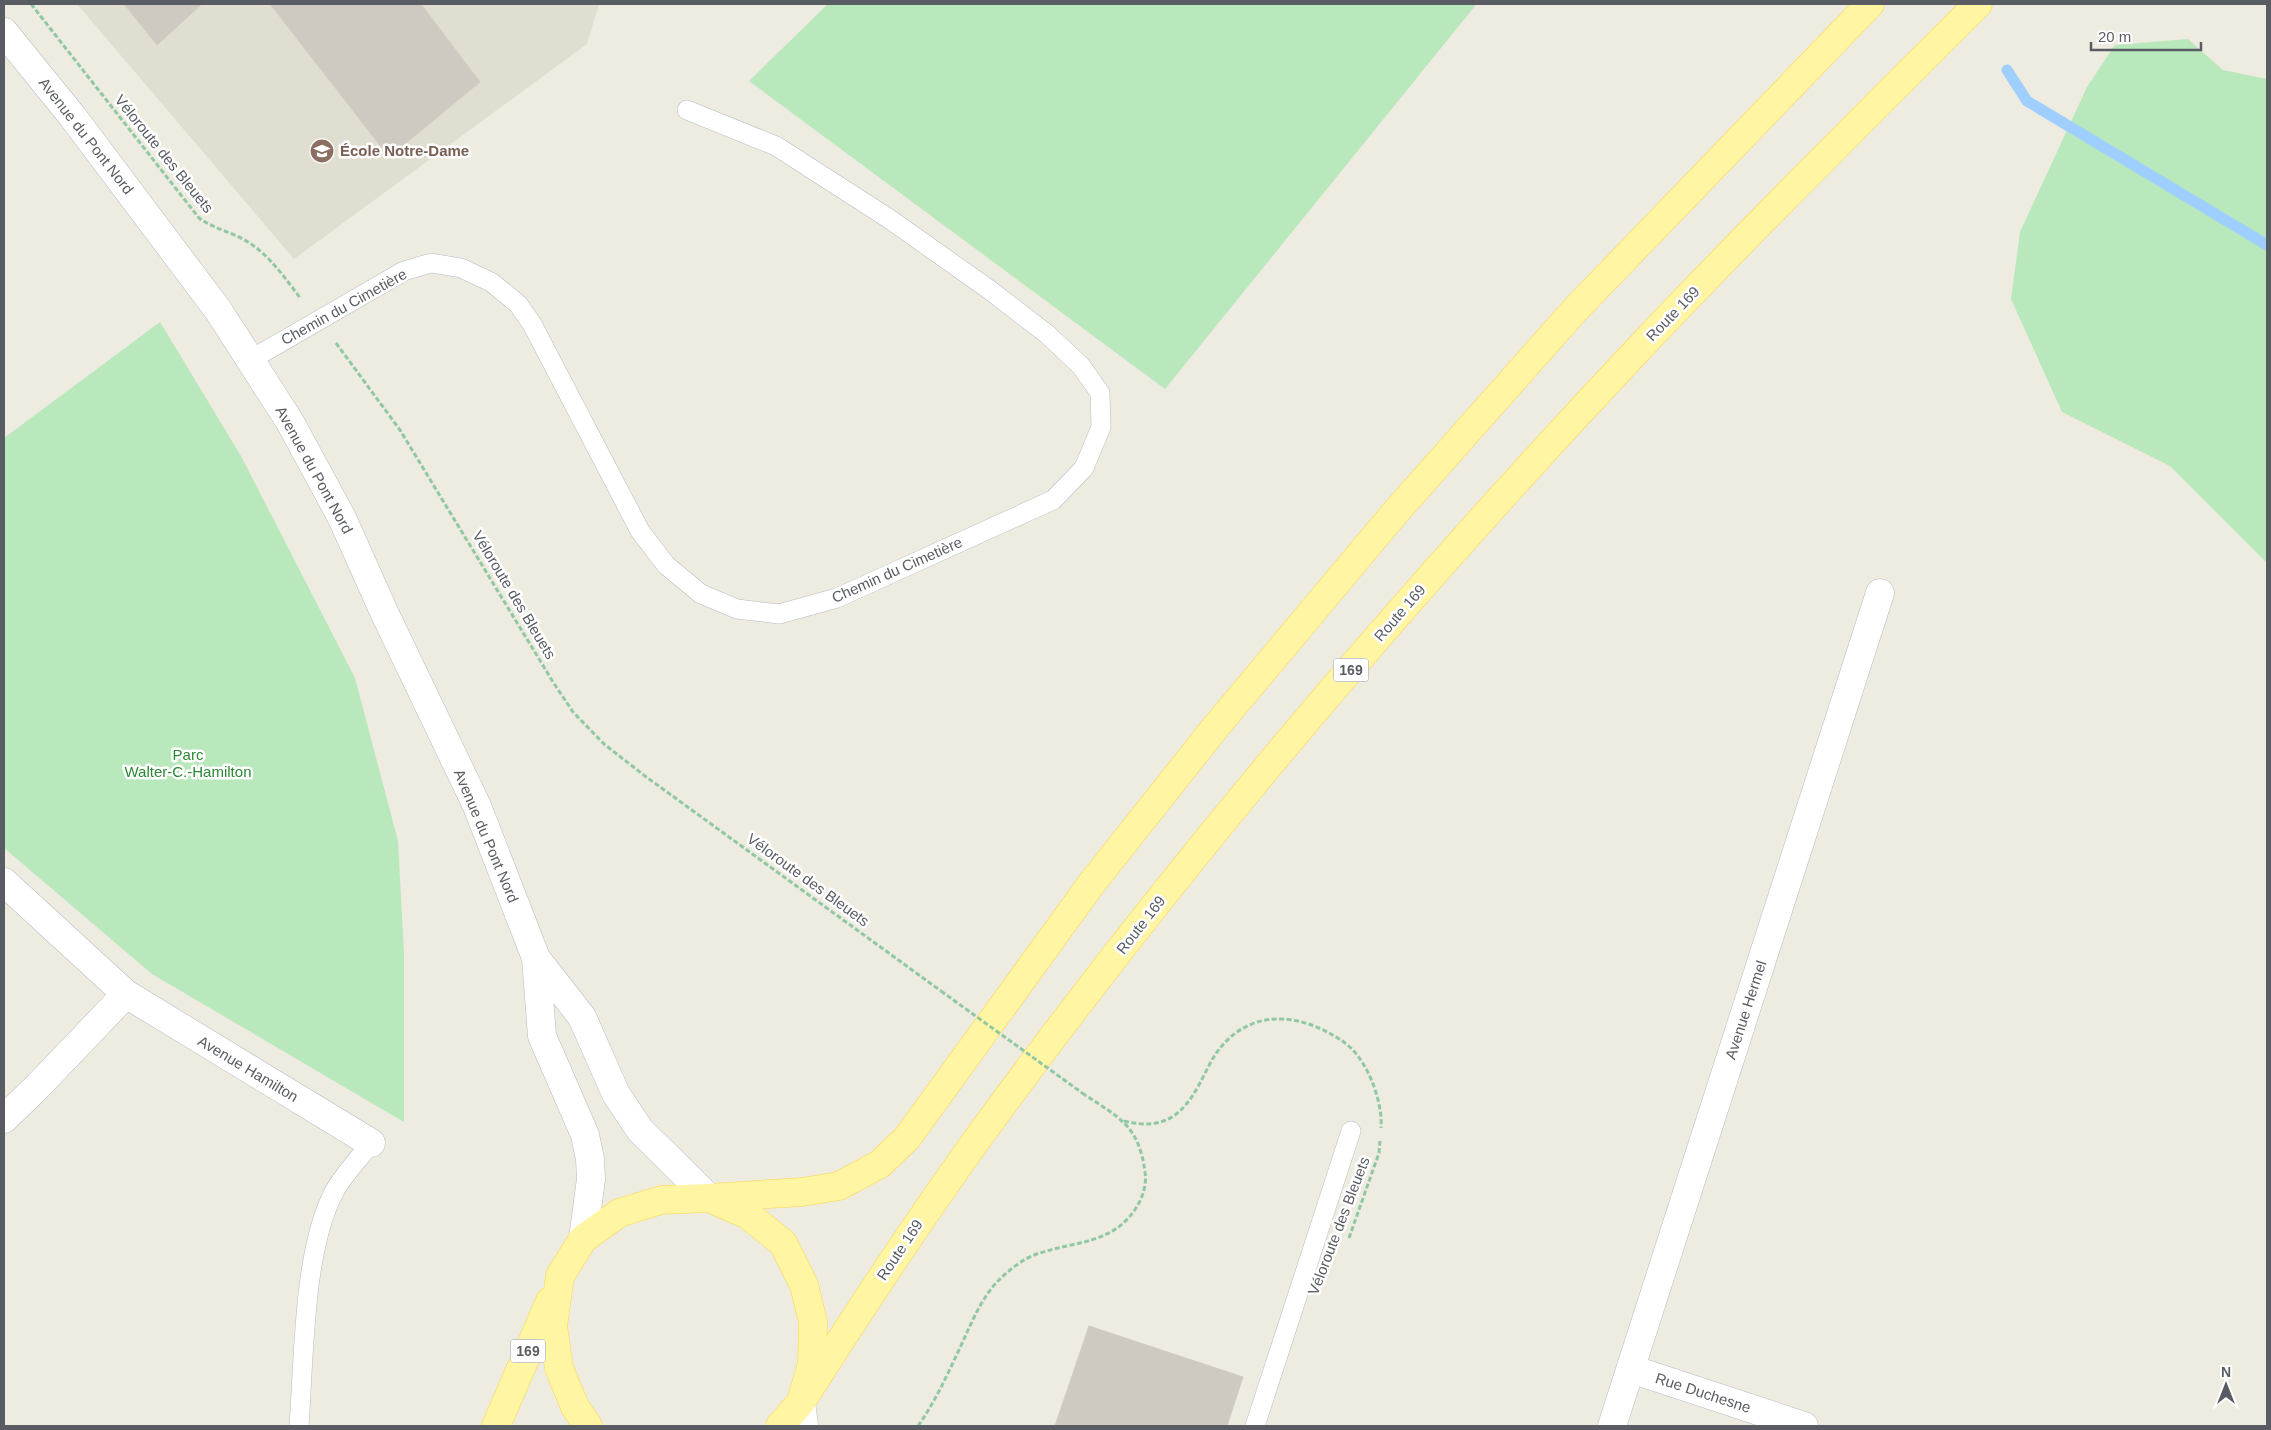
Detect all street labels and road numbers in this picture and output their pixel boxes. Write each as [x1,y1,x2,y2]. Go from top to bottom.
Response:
street label: Avenue du Pont Nord [36,74,137,197]
street label: Véloroute des Bleuets [112,91,217,216]
street label: Chemin du Cimetière [278,265,409,348]
street label: Route 169 [1642,283,1703,344]
street label: Avenue du Pont Nord [272,403,357,536]
street label: Véloroute des Bleuets [469,527,560,662]
street label: Chemin du Cimetière [829,533,965,606]
street label: Route 169 [1370,581,1429,644]
road number: 169 [1334,658,1368,682]
street label: Avenue du Pont Nord [451,767,522,905]
street label: Véloroute des Bleuets [744,830,873,930]
street label: Route 169 [1113,892,1169,957]
street label: Avenue Hermel [1722,958,1770,1062]
street label: Avenue Hamilton [195,1032,301,1105]
street label: Véloroute des Bleuets [1304,1154,1373,1297]
street label: Route 169 [873,1216,926,1283]
road number: 169 [510,1340,546,1362]
street label: Rue Duchesne [1653,1369,1753,1416]

